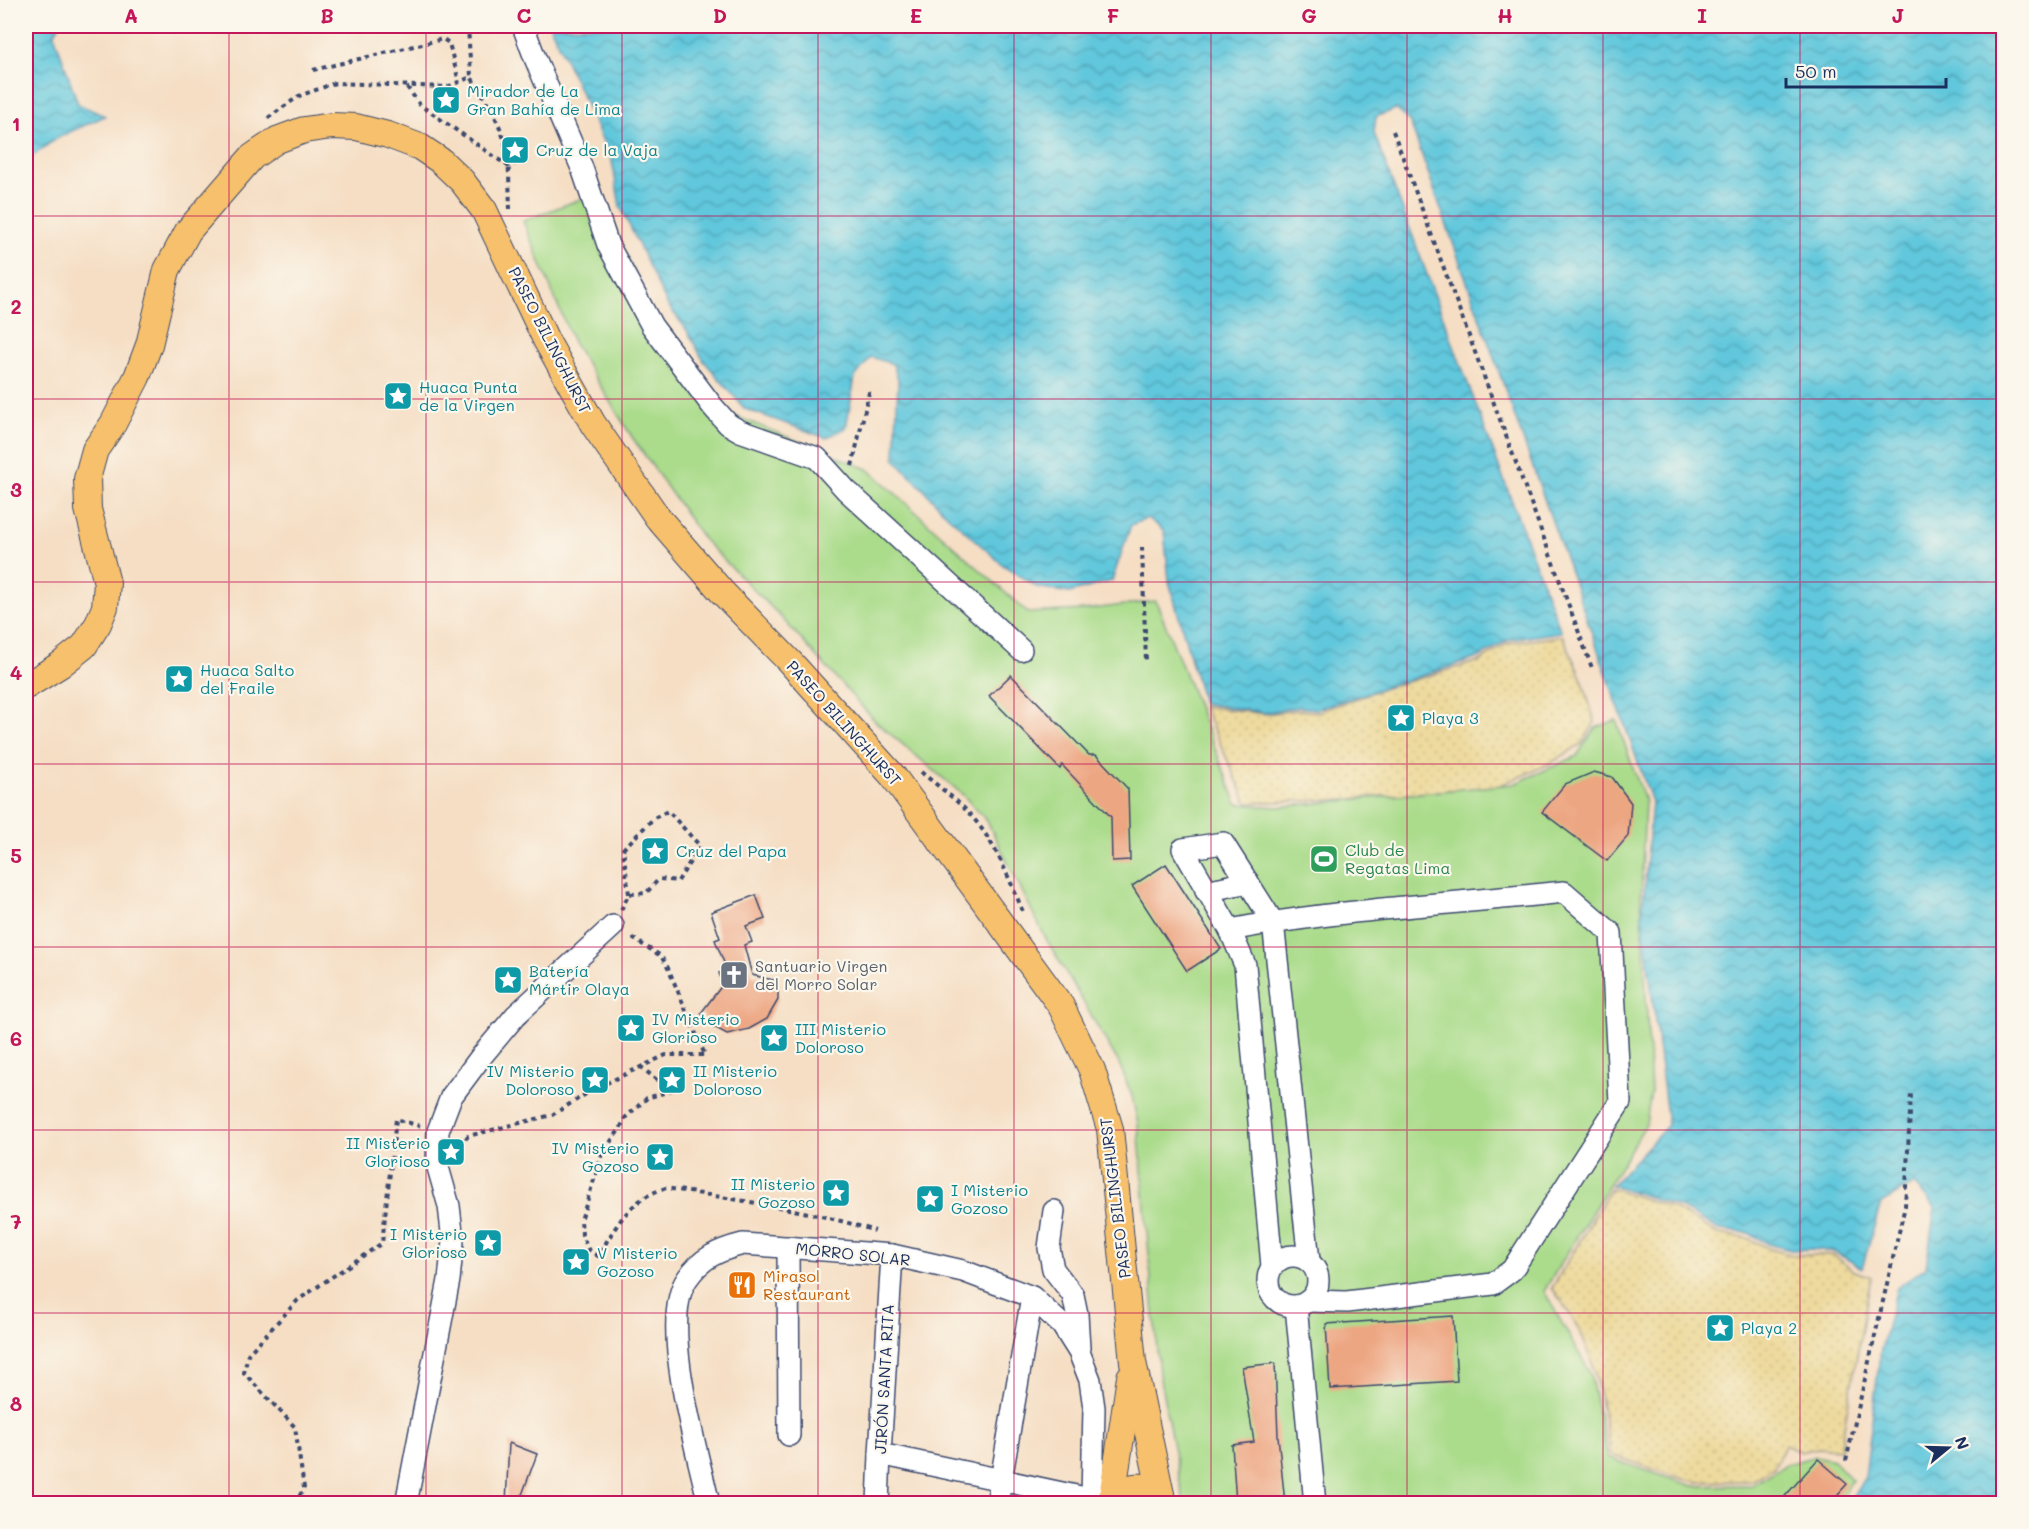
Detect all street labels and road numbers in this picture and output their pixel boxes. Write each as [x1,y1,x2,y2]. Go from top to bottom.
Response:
street label: PASEO BILINGHURST [504,263,597,417]
street label: PASEO BILINGHURST [782,656,906,790]
street label: PASEO BILINGHURST [1094,1116,1135,1280]
street label: MORRO SOLAR [795,1237,911,1270]
street label: JIRÓN SANTA RITA [869,1304,898,1454]

